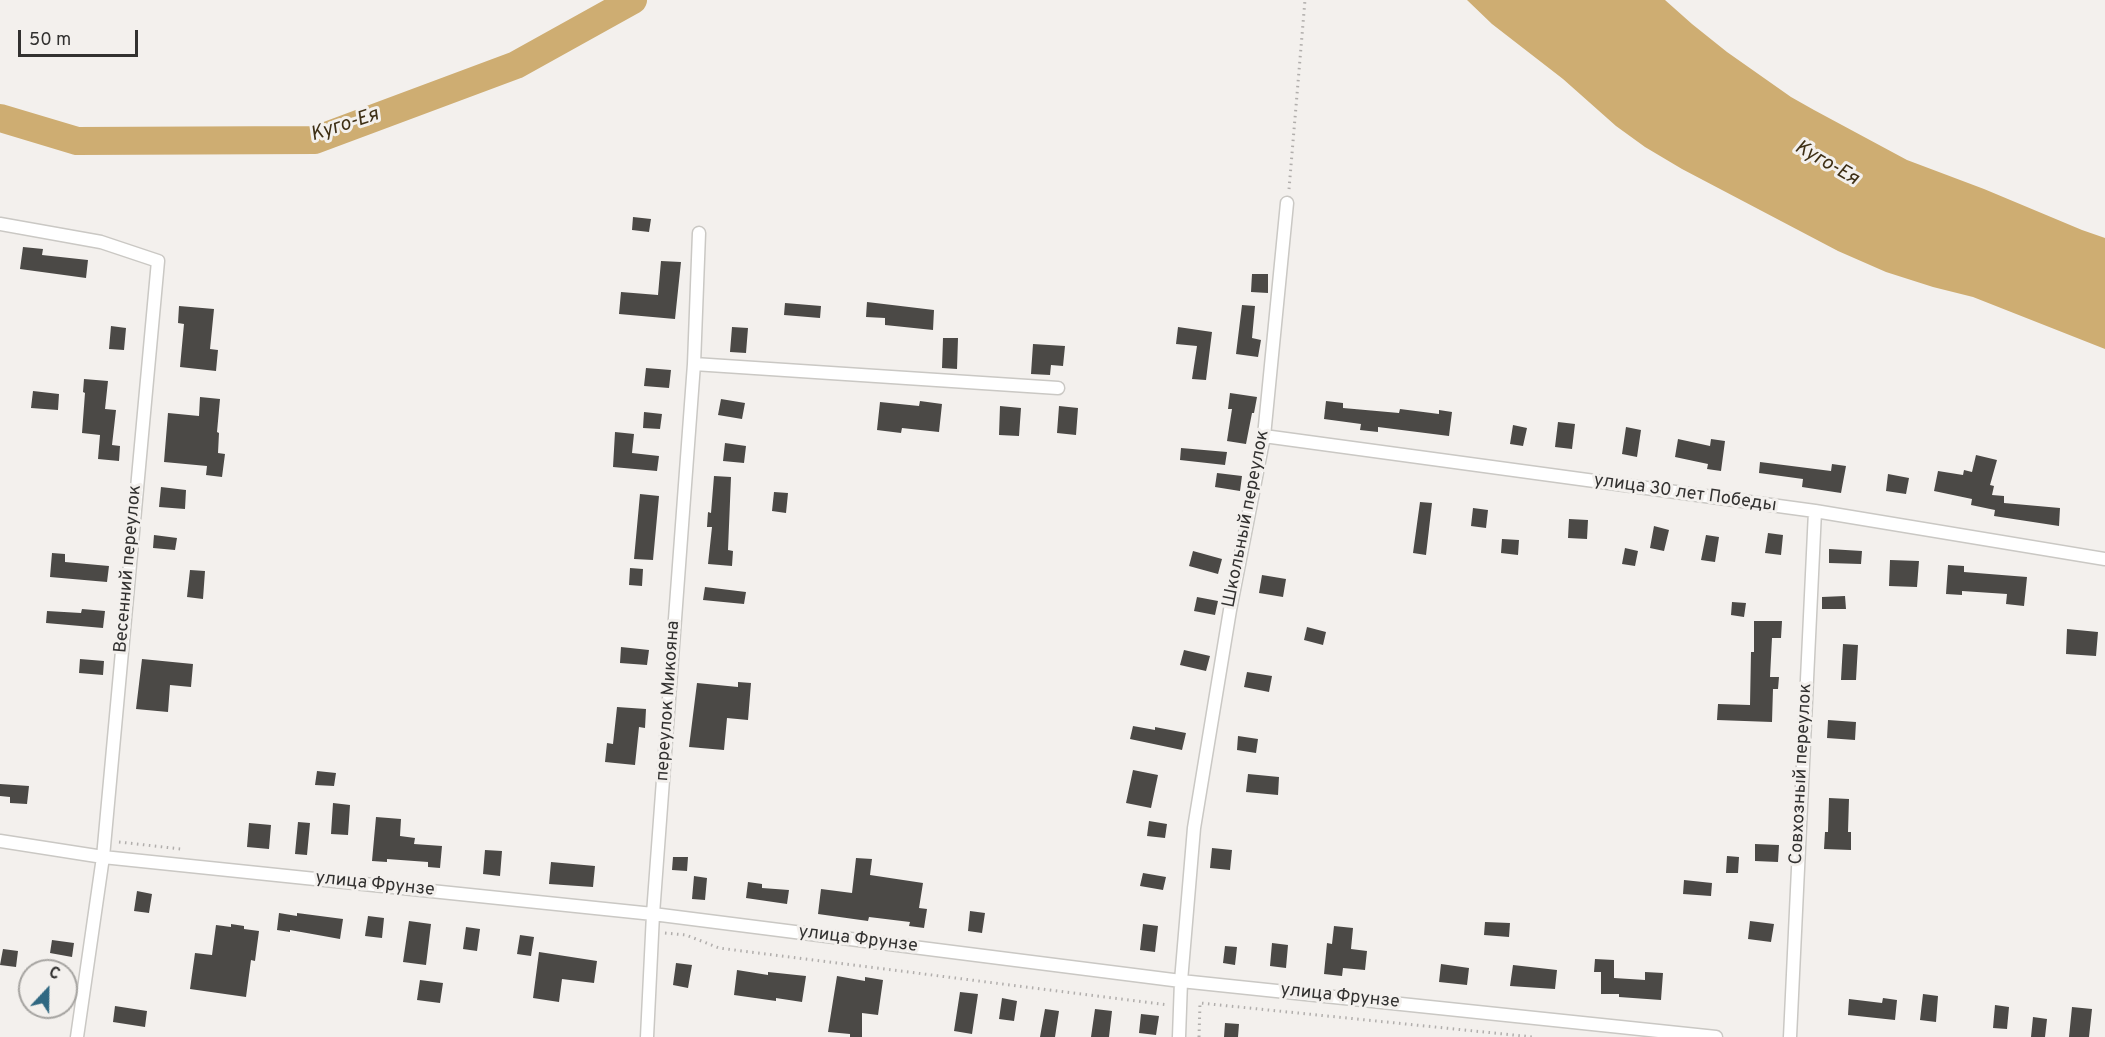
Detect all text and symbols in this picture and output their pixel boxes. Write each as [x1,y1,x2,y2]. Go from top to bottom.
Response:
scale bar [21,18,141,56]
text: 50 m [29,29,71,52]
water label: Куго-Ея [308,104,382,148]
water label: Куго-Ея [1790,136,1862,192]
street label: Школьный переулок [1219,428,1275,610]
street label: улица 30 лет Победы [1592,470,1778,518]
street label: Весенний переулок [111,484,147,654]
street label: переулок Микояна [653,620,685,782]
street label: Совхозный переулок [1786,683,1818,865]
street label: улица Фрунзе [314,868,436,902]
street label: улица Фрунзе [797,922,919,958]
north arrow [18,959,78,1019]
text: С [46,963,62,985]
street label: улица Фрунзе [1279,980,1401,1014]

